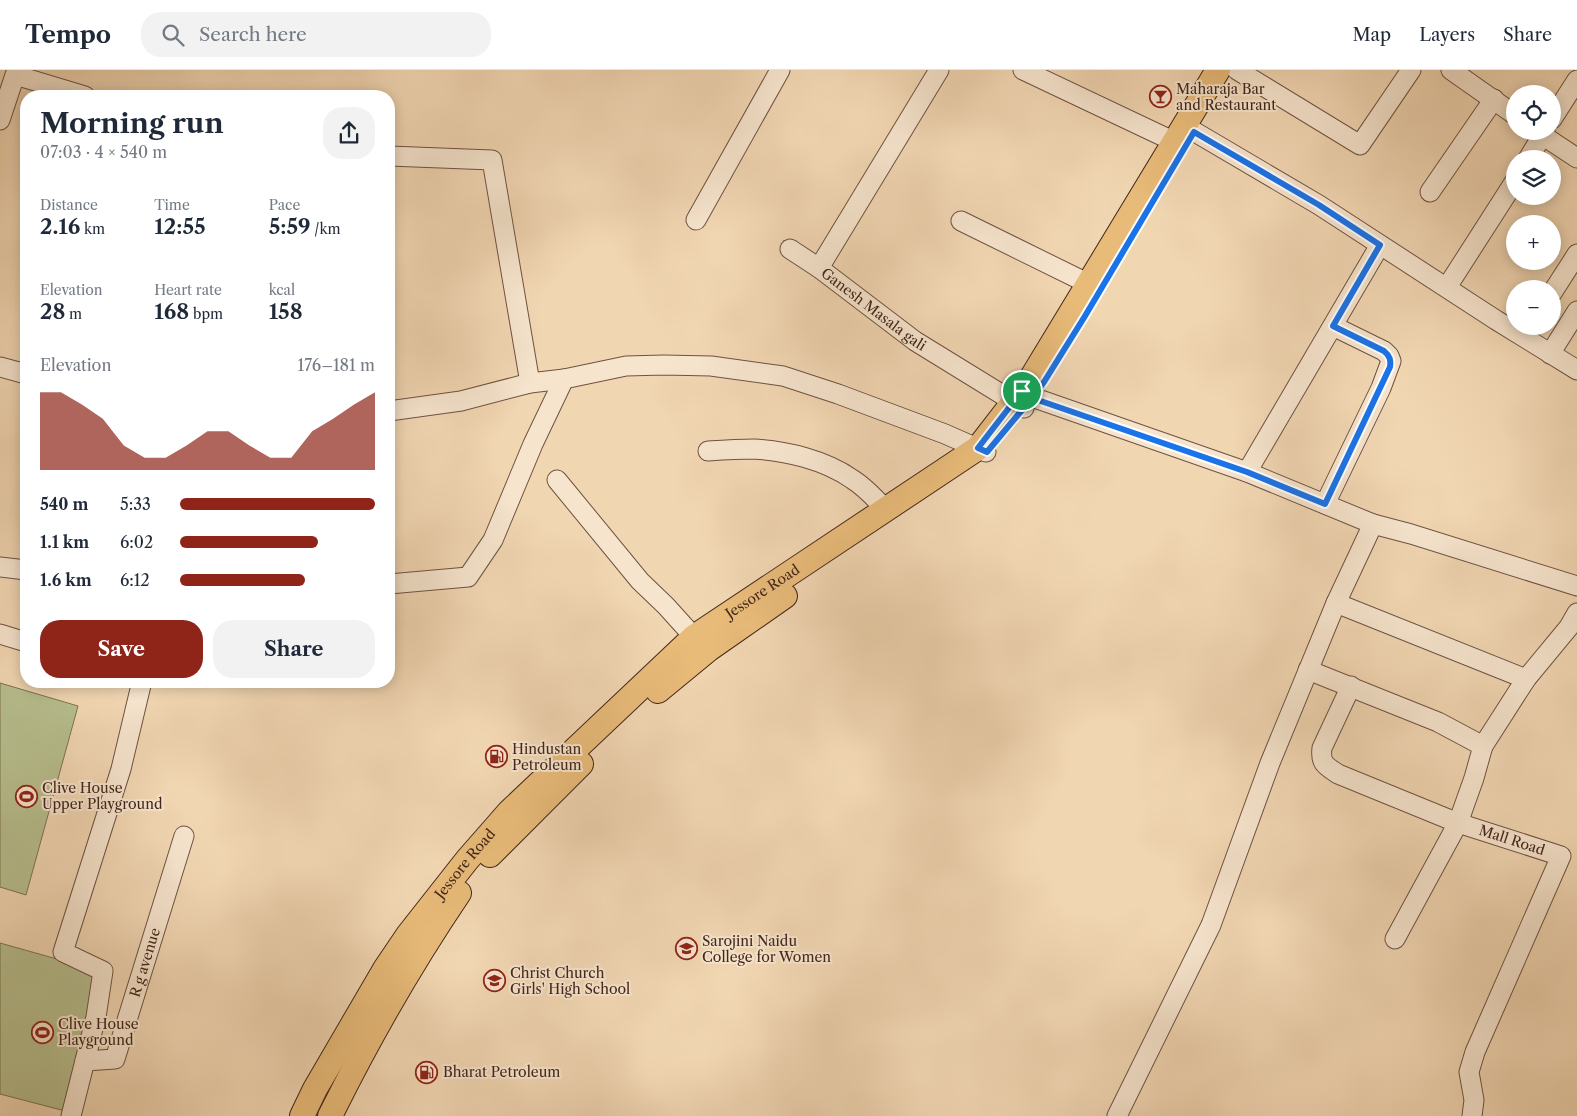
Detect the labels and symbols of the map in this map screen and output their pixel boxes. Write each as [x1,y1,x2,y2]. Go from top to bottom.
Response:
place label: Maharaja Bar and Restaurant [1176,80,1276,114]
bar icon: Maharaja Bar and Restaurant [1148,85,1172,109]
street label: Ganesh Masala gali [817,264,929,355]
pin [1001,370,1043,412]
street label: Jessore Road [720,560,803,624]
place label: Hindustan Petroleum [512,740,582,774]
fuel station icon: Hindustan Petroleum [484,745,508,769]
place label: Clive House Upper Playground [42,779,163,813]
sports icon: Clive House Upper Playground [14,784,38,808]
street label: Mall Road [1477,821,1548,859]
street label: Jessore Road [430,825,499,904]
street label: R g avenue [126,925,164,1000]
place label: Sarojini Naidu College for Women [702,932,831,966]
school or university icon: Sarojini Naidu College for Women [674,937,698,961]
place label: Christ Church Girls' High School [510,964,630,998]
school or university icon: Christ Church Girls' High School [482,969,506,993]
place label: Clive House Playground [58,1015,139,1049]
sports icon: Clive House Playground [30,1020,54,1044]
fuel station icon: Bharat Petroleum [415,1060,439,1084]
place label: Bharat Petroleum [443,1063,560,1081]

